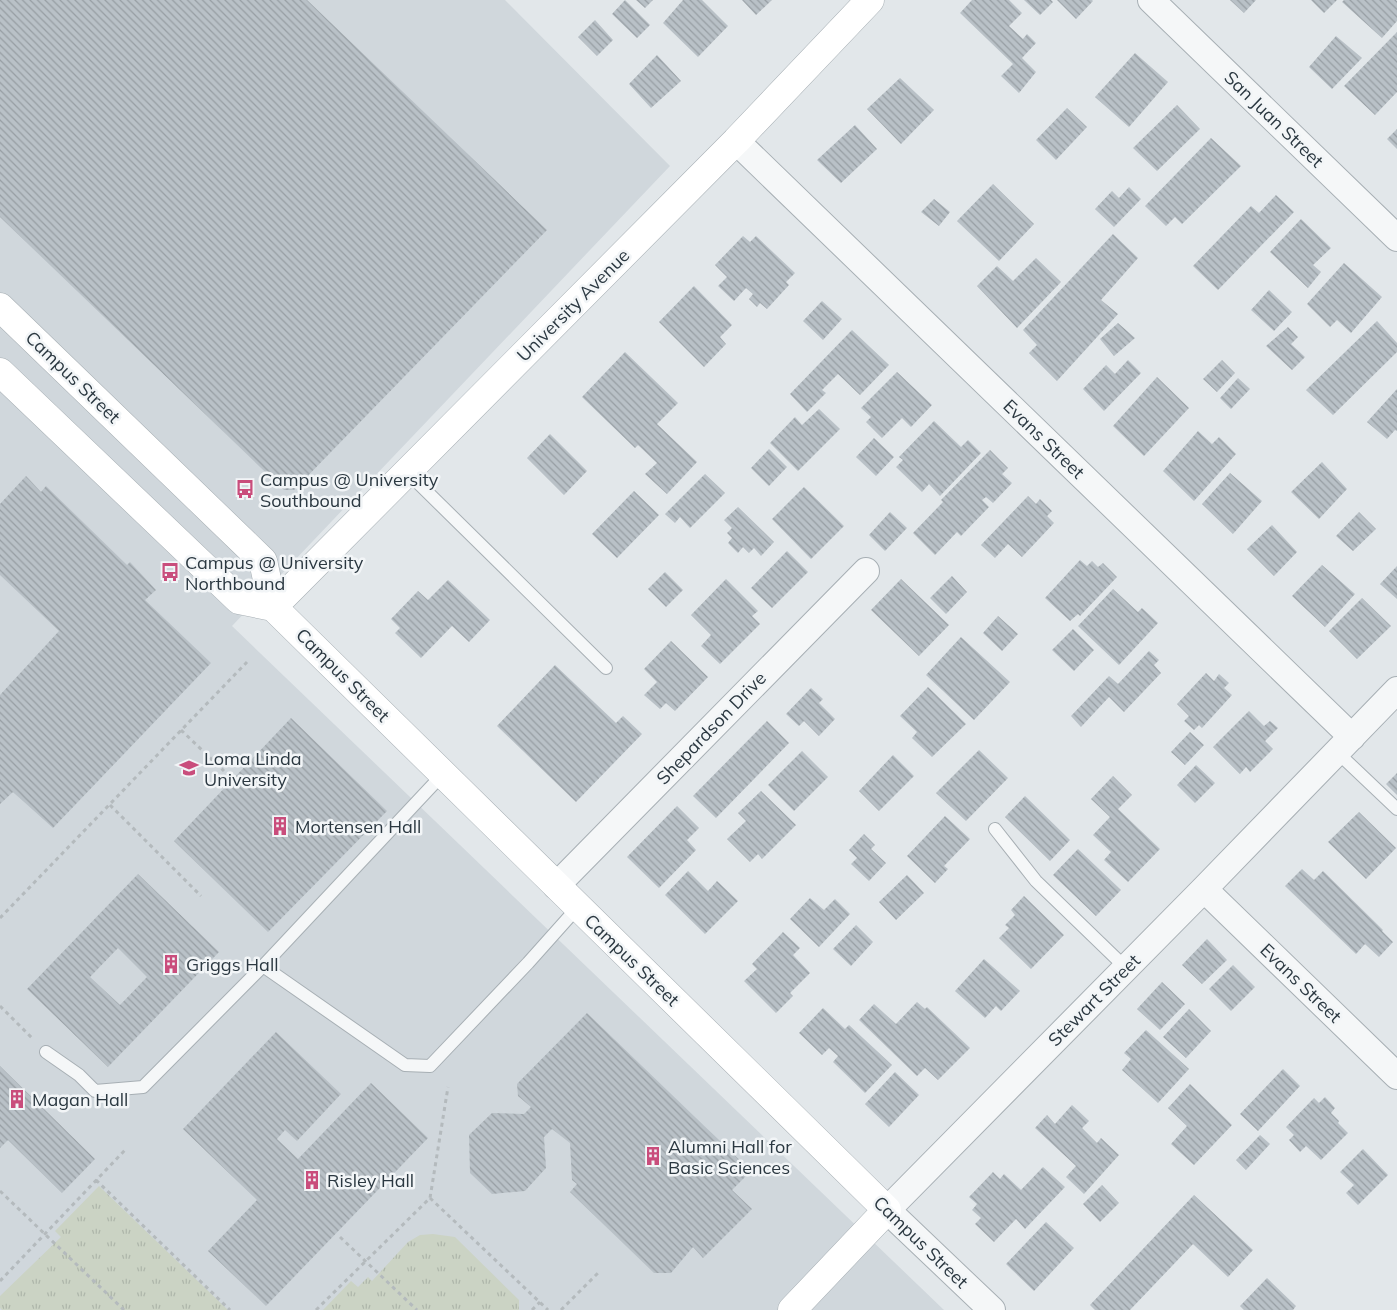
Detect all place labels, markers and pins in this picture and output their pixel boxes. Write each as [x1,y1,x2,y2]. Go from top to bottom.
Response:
place label: Campus @ University Southbound [260,468,439,512]
bus stop icon: Campus @ University Southbound [234,478,256,500]
place label: Campus @ University Northbound [185,551,364,595]
bus stop icon: Campus @ University Northbound [159,561,181,583]
place label: Loma Linda University [204,747,302,791]
school or university icon: Loma Linda University [178,757,200,779]
building icon: Mortensen Hall [269,815,291,837]
place label: Mortensen Hall [295,815,421,838]
building icon: Griggs Hall [160,953,182,975]
place label: Griggs Hall [186,953,278,976]
building icon: Magan Hall [6,1088,28,1110]
place label: Magan Hall [32,1088,128,1111]
place label: Alumni Hall for Basic Sciences [668,1135,792,1179]
building icon: Alumni Hall for Basic Sciences [642,1145,664,1167]
building icon: Risley Hall [301,1169,323,1191]
place label: Risley Hall [327,1169,414,1192]

